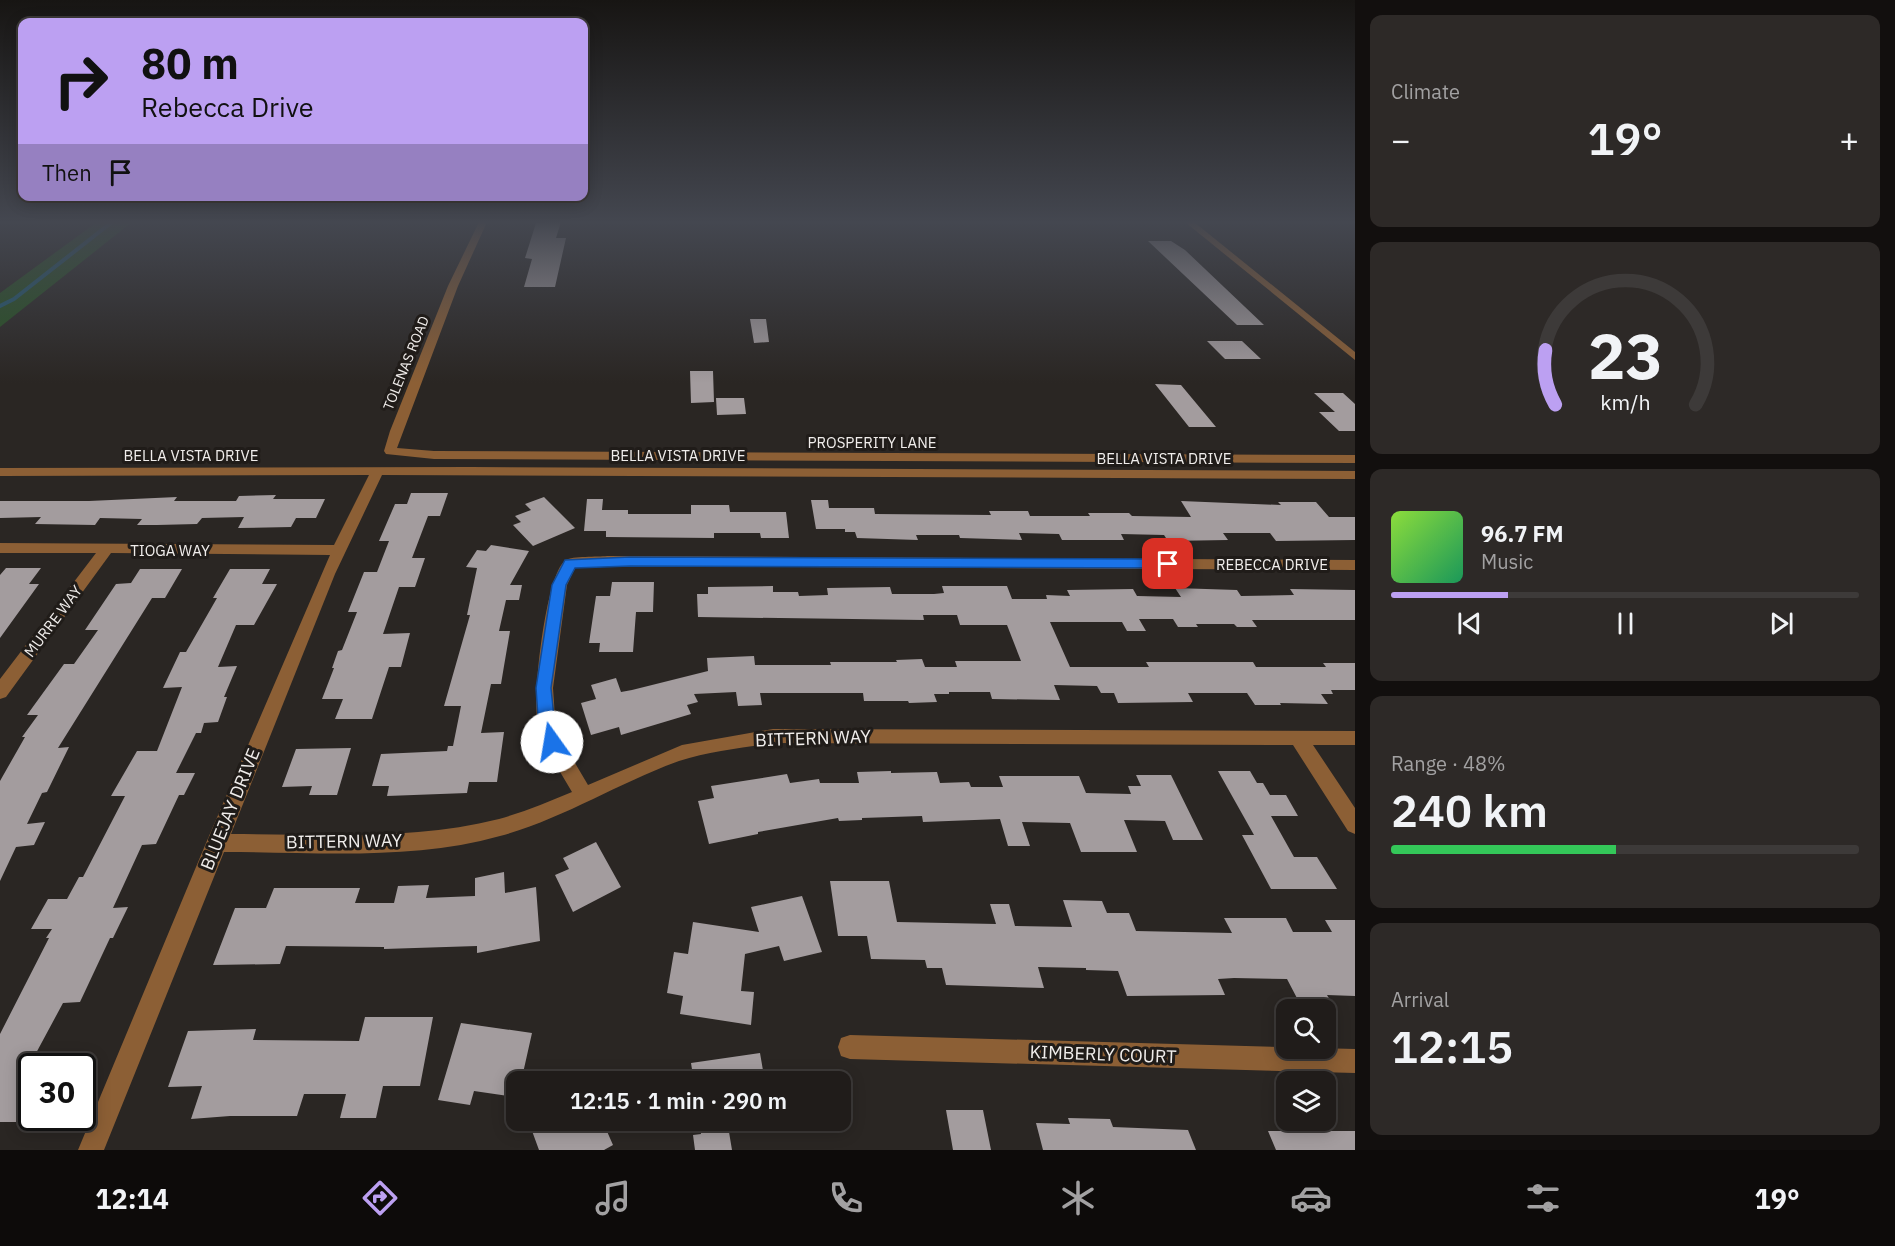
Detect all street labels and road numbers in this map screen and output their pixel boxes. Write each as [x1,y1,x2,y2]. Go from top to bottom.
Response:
street label: TOLENAS ROAD [379,313,433,413]
street label: PROSPERITY LANE [807,433,937,452]
street label: BELLA VISTA DRIVE [124,446,258,465]
street label: BELLA VISTA DRIVE [611,446,745,465]
street label: BELLA VISTA DRIVE [1097,449,1231,468]
street label: TIOGA WAY [130,541,210,560]
street label: REBECCA DRIVE [1216,555,1328,574]
street label: MURRE WAY [20,581,86,661]
street label: BITTERN WAY [755,724,872,752]
street label: BLUEJAY DRIVE [195,745,265,873]
street label: BITTERN WAY [286,828,403,854]
street label: KIMBERLY COURT [1029,1040,1177,1068]

